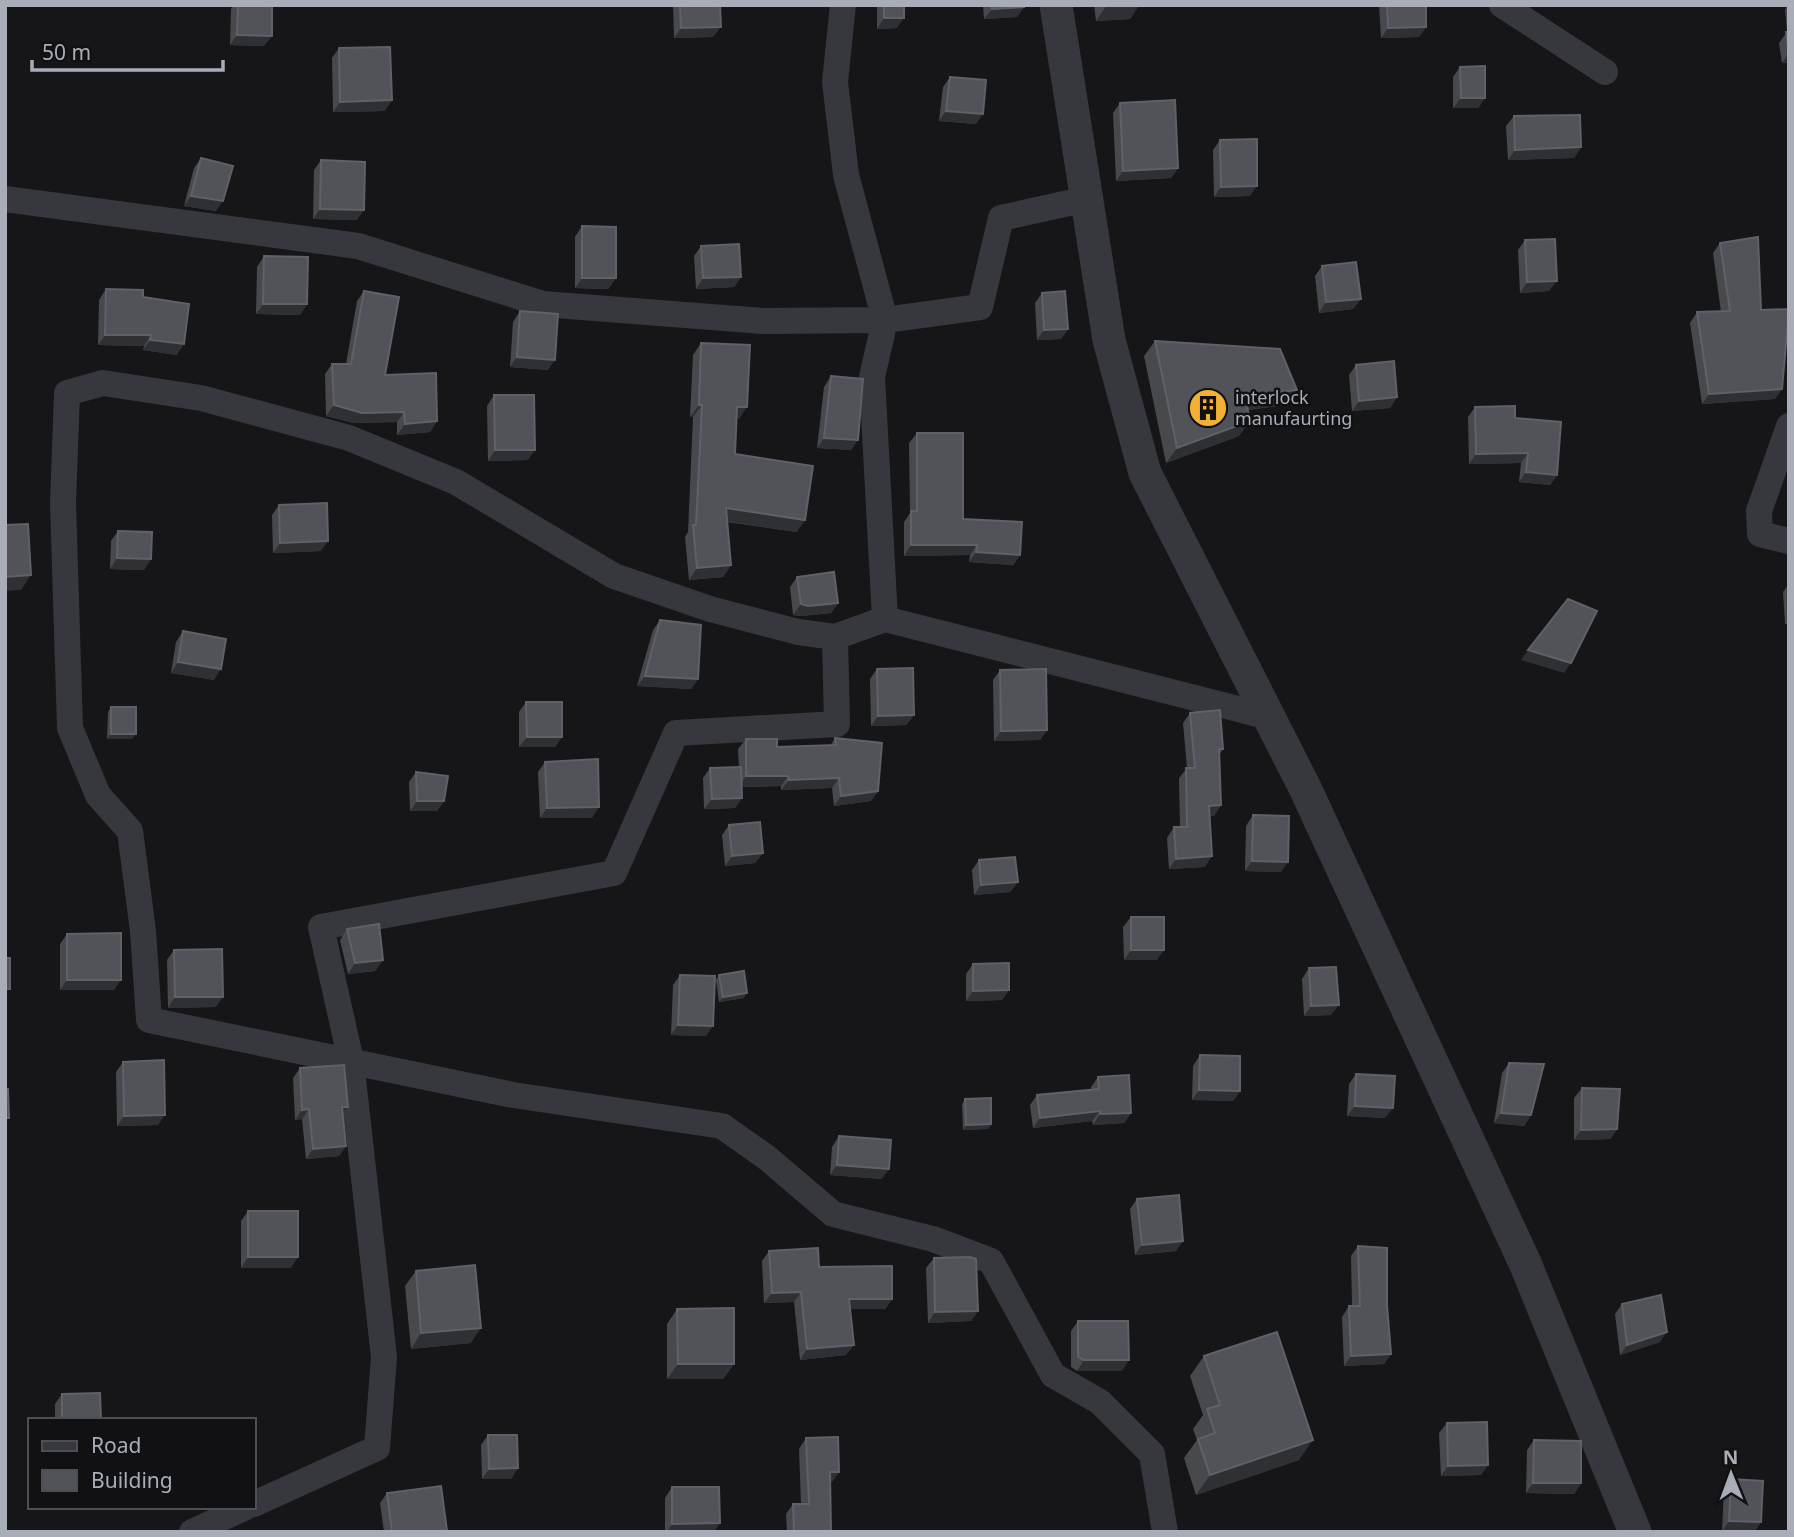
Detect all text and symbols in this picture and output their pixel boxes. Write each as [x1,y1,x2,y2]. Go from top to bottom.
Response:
scale bar [32,28,222,72]
text: 50 m [42,38,91,66]
place label: interlock manufaurting [1235,385,1352,430]
building icon: interlock manufaurting [1187,387,1229,429]
legend [28,1418,256,1509]
text: Road [91,1431,141,1459]
north arrow [1696,1439,1766,1509]
text: N [1723,1444,1739,1470]
text: Building [91,1466,173,1494]

